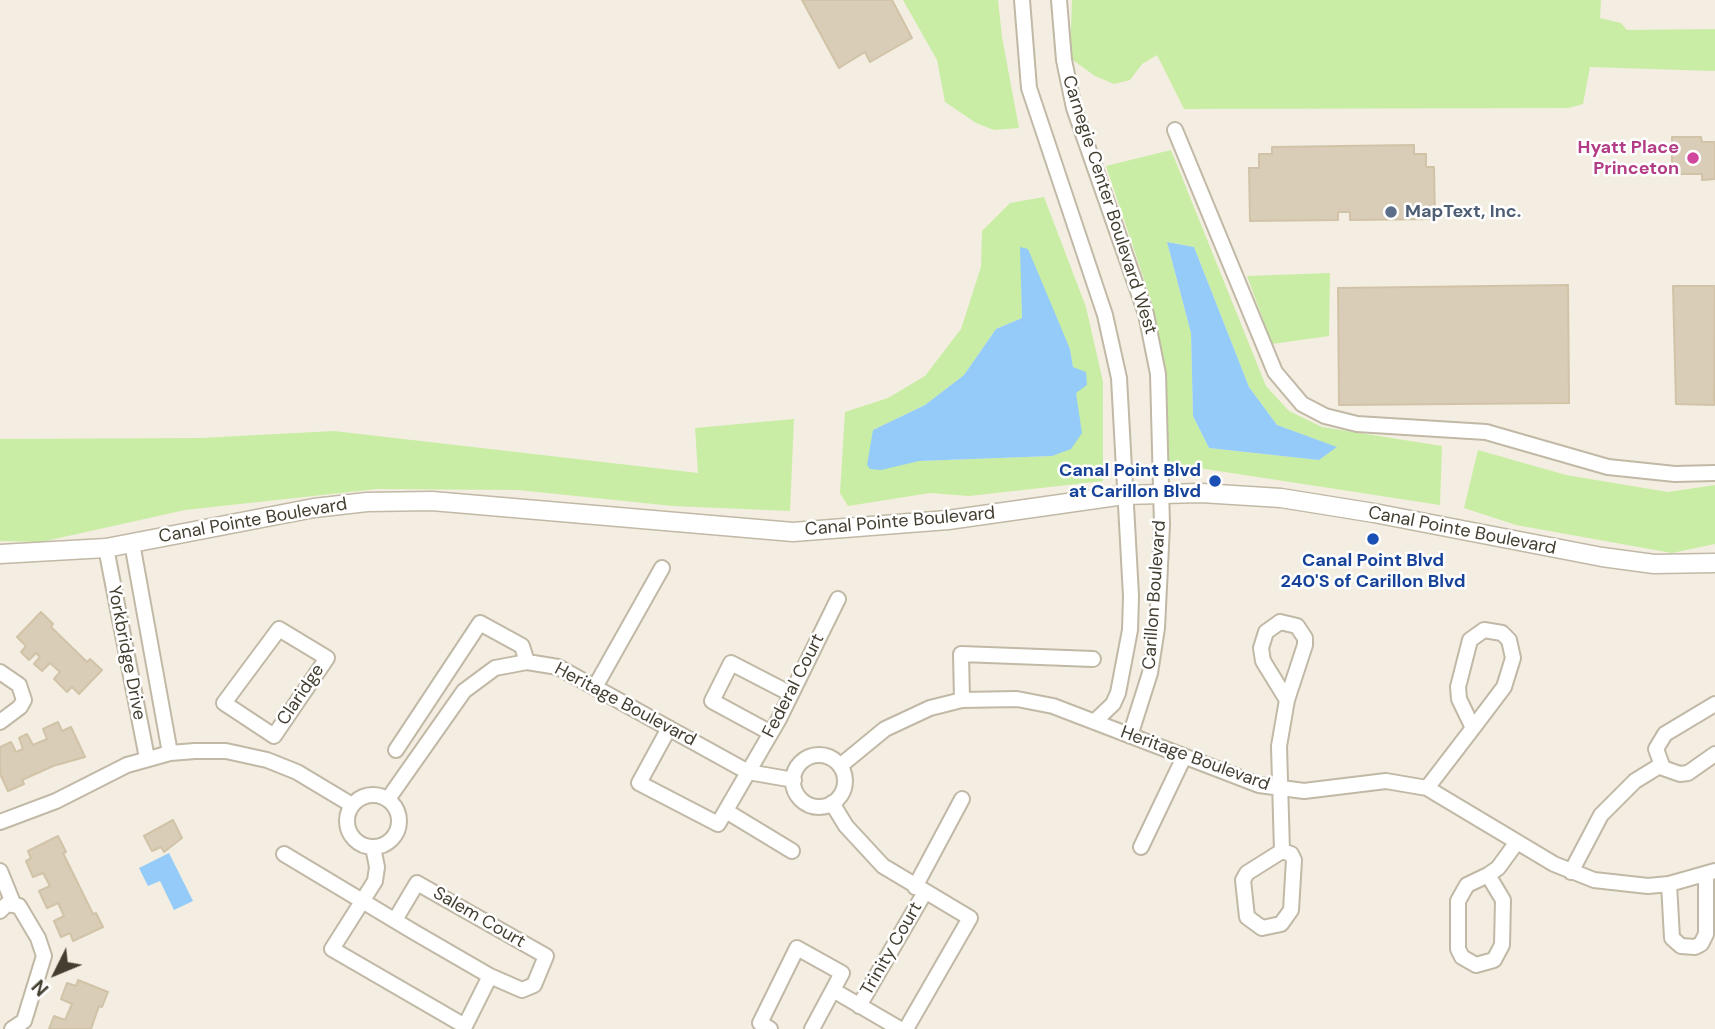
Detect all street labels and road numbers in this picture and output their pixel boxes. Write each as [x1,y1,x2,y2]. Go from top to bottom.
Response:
street label: Carnegie Center Boulevard West [1057,73,1161,337]
street label: Canal Pointe Boulevard [157,494,349,548]
street label: Canal Pointe Boulevard [1366,502,1558,560]
street label: Canal Pointe Boulevard [804,503,996,541]
street label: Carillon Boulevard [1139,520,1171,670]
street label: Yorkbridge Drive [102,584,150,722]
street label: Federal Court [759,630,829,742]
street label: Heritage Boulevard [551,659,699,751]
street label: Claridge [273,660,329,730]
street label: Heritage Boulevard [1117,722,1273,796]
street label: Salem Court [429,883,529,953]
street label: Trinity Court [857,898,927,1000]

